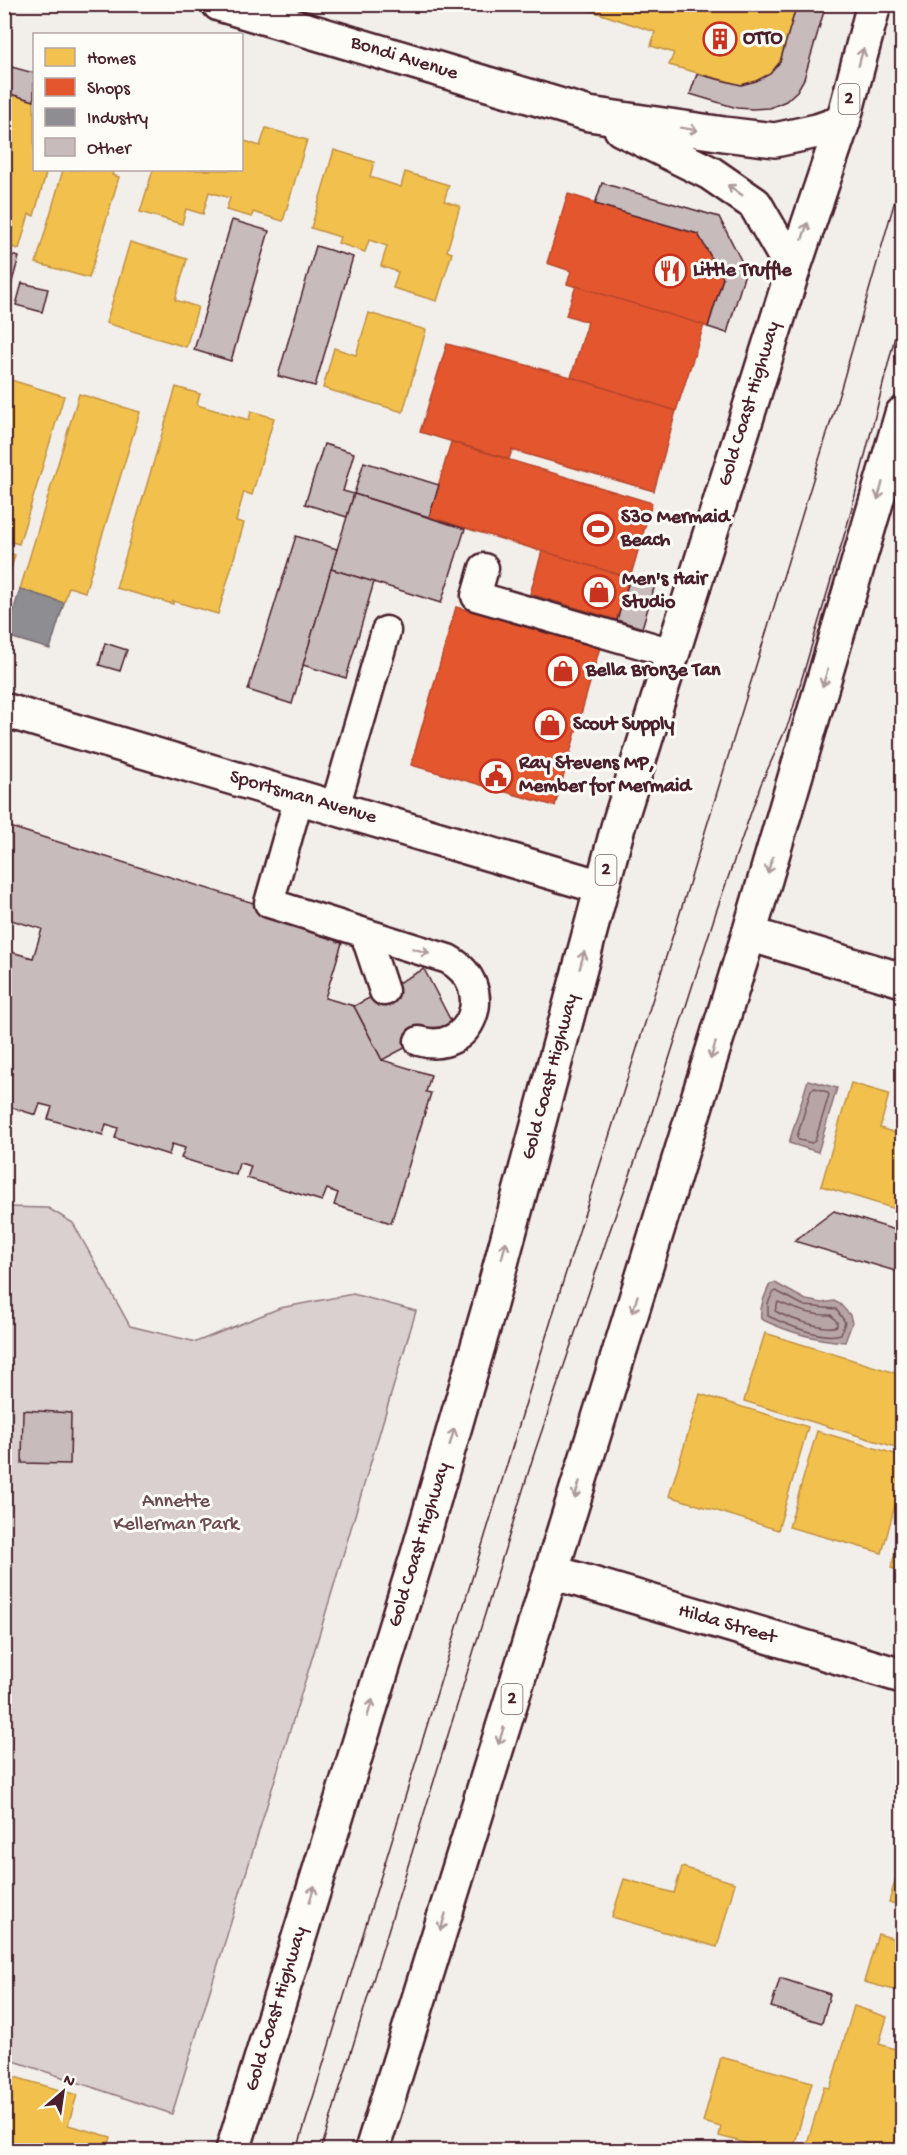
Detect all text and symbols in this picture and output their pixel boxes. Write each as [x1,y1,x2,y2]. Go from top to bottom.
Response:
building icon: OTTO [702,21,738,57]
place label: OTTO [743,28,782,51]
street label: Bondi Avenue [347,31,461,86]
legend [33,33,243,171]
one-way arrow [855,47,867,66]
text: Homes [87,49,137,70]
text: Shops [87,79,131,100]
road number: 2 [838,84,860,114]
text: Industry [87,109,148,130]
one-way arrow [678,124,698,135]
text: Other [87,139,132,160]
one-way arrow [727,184,743,196]
one-way arrow [800,222,811,241]
restaurant icon: Little Truffle [652,253,688,289]
place label: Little Truffle [693,260,792,283]
street label: Gold Coast Highway [714,319,786,489]
one-way arrow [874,481,885,500]
place label: S30 Mermaid Beach [620,507,732,553]
sports icon: S30 Mermaid Beach [580,511,616,547]
place label: Men's Hair Studio [622,569,709,615]
shop icon: Men's Hair Studio [581,574,617,610]
shop icon: Bella Bronze Tan [545,653,581,689]
place label: Bella Bronze Tan [585,660,721,683]
one-way arrow [819,668,830,687]
shop icon: Scout Supply [532,707,568,743]
place label: Scout Supply [573,714,674,737]
place label: Ray Stevens MP, Member for Mermaid [518,753,693,799]
public building icon: Ray Stevens MP, Member for Mermaid [478,758,514,794]
street label: Sportsman Avenue [227,766,380,830]
road number: 2 [596,855,616,885]
one-way arrow [764,855,775,874]
one-way arrow [411,946,430,957]
one-way arrow [576,951,588,970]
street label: Gold Coast Highway [518,991,584,1162]
one-way arrow [707,1041,718,1060]
one-way arrow [499,1240,511,1259]
one-way arrow [629,1294,640,1313]
one-way arrow [447,1428,458,1447]
street label: Gold Coast Highway [384,1460,456,1630]
one-way arrow [571,1480,582,1499]
park label: Annette Kellerman Park [113,1491,241,1537]
street label: Hilda Street [675,1600,780,1650]
road number: 2 [502,1684,522,1714]
one-way arrow [365,1699,376,1718]
one-way arrow [495,1726,506,1745]
one-way arrow [308,1885,319,1904]
one-way arrow [437,1912,448,1931]
street label: Gold Coast Highway [241,1924,313,2094]
north arrow [33,2062,93,2122]
text: N [59,2071,78,2093]

